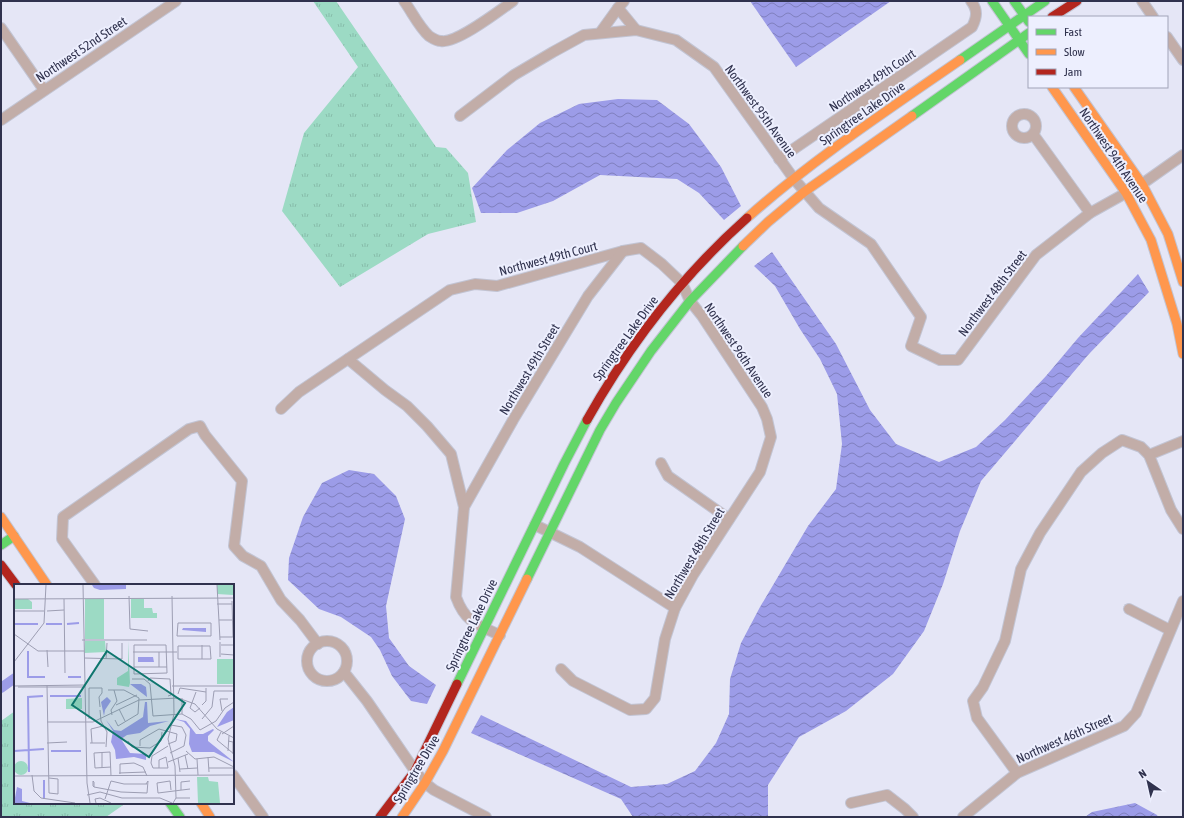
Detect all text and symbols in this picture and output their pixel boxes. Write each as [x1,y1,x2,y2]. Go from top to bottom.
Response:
street label: Northwest 52nd Street [33,13,130,85]
legend [1028,16,1168,88]
text: Fast [1064,25,1082,39]
text: Slow [1064,45,1085,59]
street label: Northwest 49th Court [826,46,919,115]
street label: Northwest 95th Avenue [722,62,799,161]
text: Jam [1064,65,1082,79]
street label: Springtree Lake Drive [817,78,908,148]
street label: Northwest 94th Avenue [1076,105,1151,206]
street label: Northwest 49th Court [497,238,599,279]
street label: Northwest 48th Street [955,247,1030,339]
street label: Springtree Lake Drive [590,293,661,384]
street label: Northwest 96th Avenue [701,300,776,401]
street label: Northwest 49th Street [496,321,563,418]
street label: Northwest 48th Street [661,505,728,602]
street label: Springtree Lake Drive [443,577,500,674]
inset map [14,584,234,804]
street label: Northwest 46th Street [1014,710,1115,766]
street label: Springtree Drive [390,732,443,806]
north arrow [1128,762,1168,802]
text: N [1136,767,1148,781]

